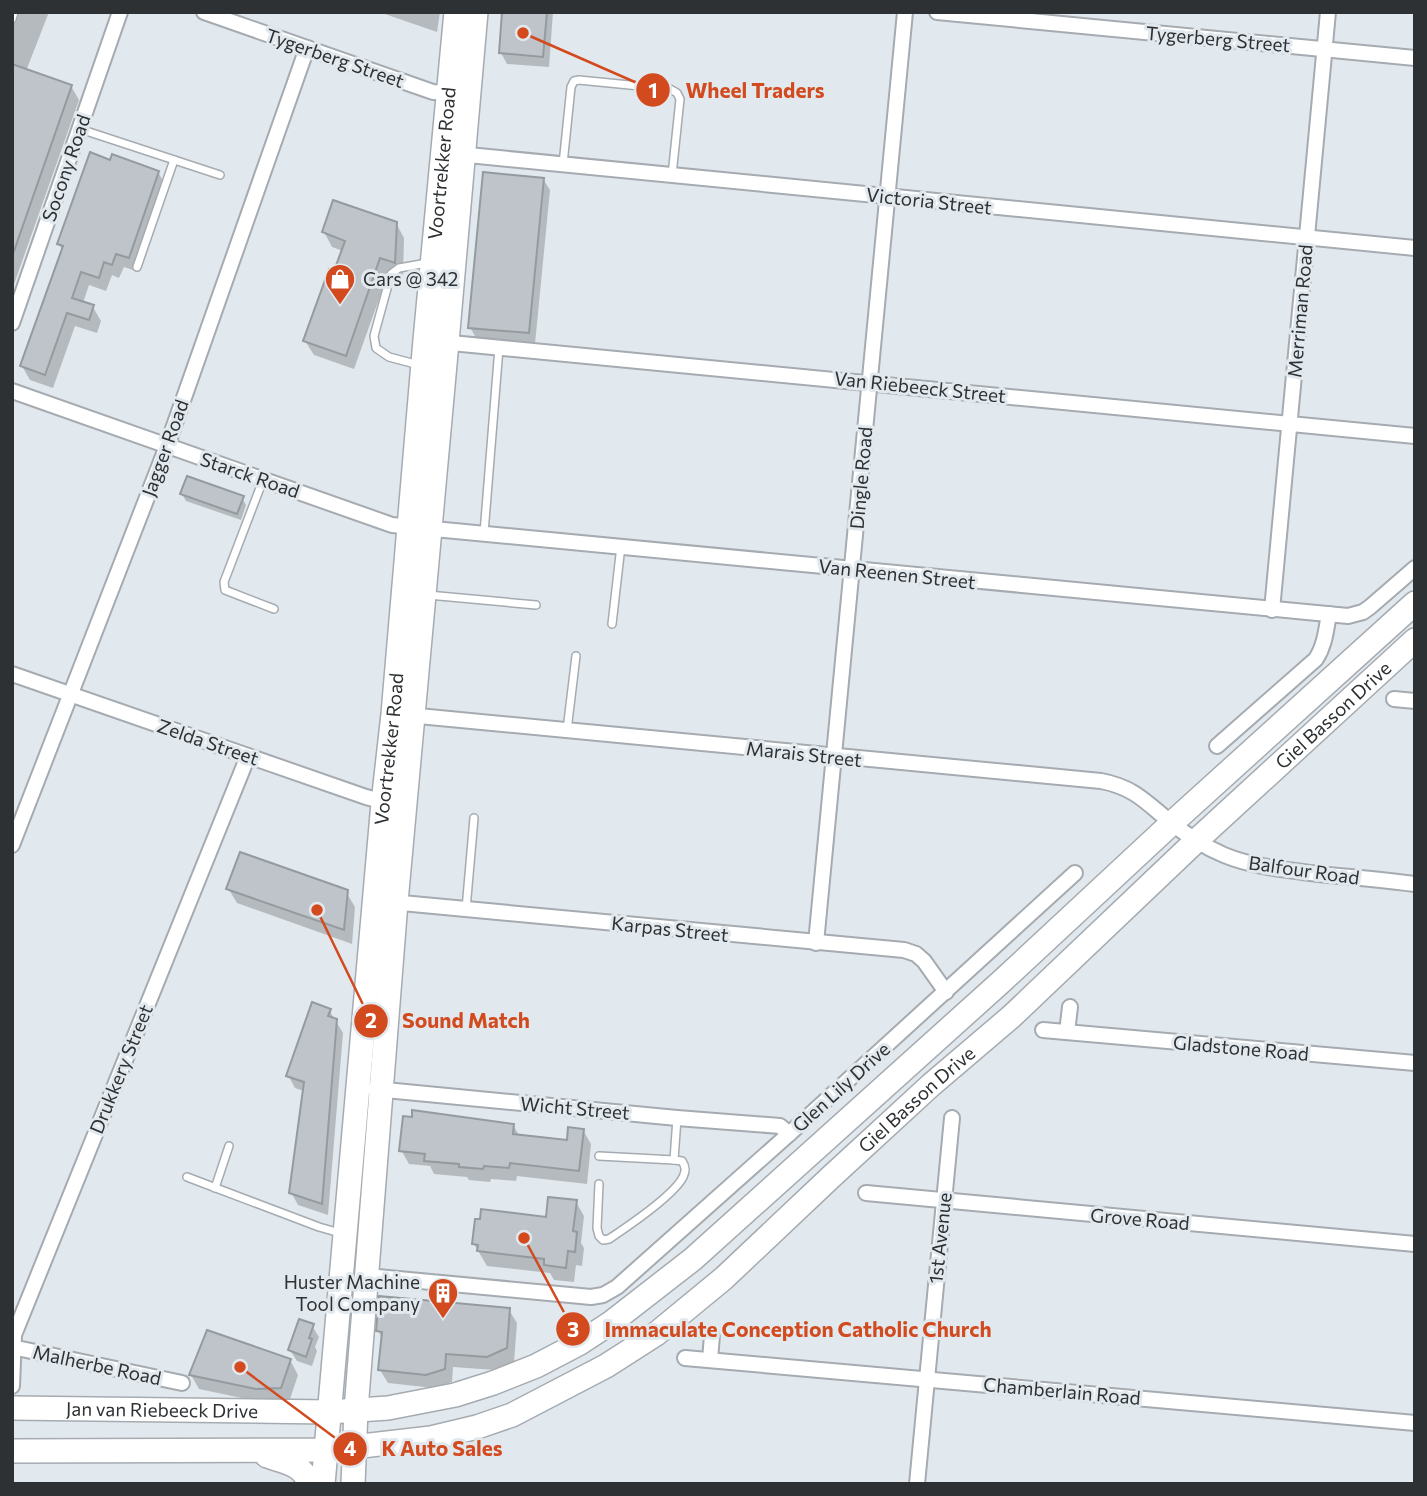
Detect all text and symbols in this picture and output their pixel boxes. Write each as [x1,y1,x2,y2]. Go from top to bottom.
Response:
street label: Tygerberg Street [1145,21,1291,56]
street label: Tygerberg Street [263,23,408,92]
callout: Wheel Traders [636,69,838,111]
text: 1 [648,77,658,102]
text: Wheel Traders [685,77,825,102]
street label: Voortrekker Road [423,86,460,241]
street label: Socony Road [36,111,95,224]
street label: Victoria Street [865,182,993,219]
street label: Merriman Road [1282,243,1317,379]
shop icon: Cars @ 342 [323,262,357,306]
place label: Cars @ 342 [363,267,458,290]
street label: Van Riebeeck Street [833,366,1007,407]
street label: Jagger Road [136,396,193,499]
street label: Dingle Road [845,426,876,530]
street label: Starck Road [197,447,303,502]
street label: Van Reenen Street [817,554,977,593]
street label: Giel Basson Drive [1270,656,1395,773]
street label: Voortrekker Road [369,672,407,826]
street label: Zelda Street [154,713,262,770]
street label: Marais Street [745,736,863,771]
street label: Balfour Road [1247,850,1361,889]
street label: Karpas Street [610,911,730,946]
callout: Sound Match [353,1000,544,1042]
street label: Drukkery Street [84,1001,157,1137]
text: 2 [365,1007,377,1032]
text: Sound Match [402,1007,530,1032]
street label: Gladstone Road [1172,1030,1310,1065]
street label: Glen Lily Drive [787,1037,894,1136]
street label: Giel Basson Drive [853,1041,979,1157]
street label: Wicht Street [519,1091,631,1124]
street label: 1st Avenue [923,1191,956,1285]
street label: Grove Road [1089,1203,1191,1234]
place label: Huster Machine Tool Company [284,1270,420,1315]
building icon: Huster Machine Tool Company [426,1276,460,1320]
callout: Immaculate Conception Catholic Church [555,1308,1005,1350]
text: 3 [567,1316,579,1341]
text: Immaculate Conception Catholic Church [604,1316,992,1341]
street label: Malherbe Road [31,1340,163,1389]
street label: Chamberlain Road [982,1372,1142,1409]
street label: Jan van Riebeeck Drive [66,1397,258,1422]
callout: K Auto Sales [333,1428,517,1470]
text: 4 [344,1435,357,1460]
text: K Auto Sales [381,1435,503,1460]

